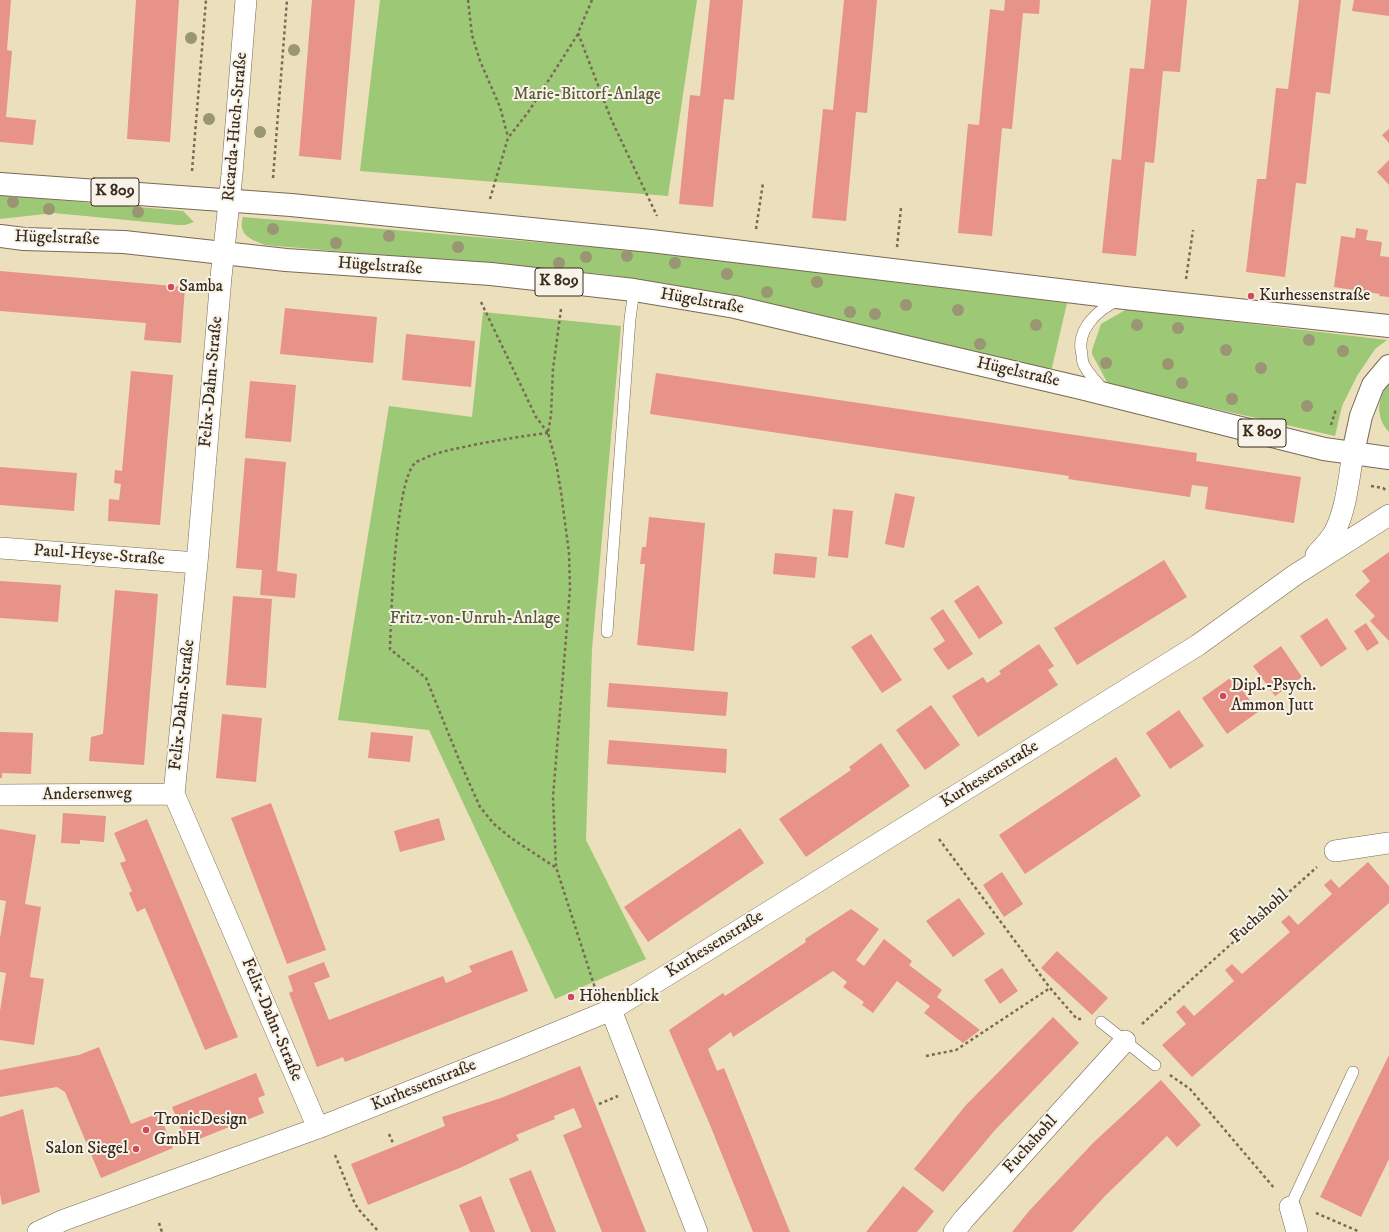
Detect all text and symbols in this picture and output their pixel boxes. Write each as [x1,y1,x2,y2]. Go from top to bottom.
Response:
street label: Ricarda-Huch-Straße [219,52,253,202]
park label: Marie-Bittorf-Anlage [513,85,661,105]
road number: K 809 [91,178,139,206]
street label: Hügelstraße [14,227,100,251]
street label: Hügelstraße [337,254,423,280]
road number: K 809 [535,268,583,296]
place label: Samba [179,277,223,297]
marker: Samba [166,282,176,292]
street label: Hügelstraße [659,285,745,319]
place label: Kurhessenstraße [1259,286,1370,306]
marker: Kurhessenstraße [1246,291,1256,301]
street label: Felix-Dahn-Straße [196,316,228,448]
street label: Hügelstraße [974,354,1062,392]
road number: K 809 [1238,419,1286,447]
street label: Paul-Heyse-Straße [33,541,165,571]
park label: Fritz-von-Unruh-Anlage [390,609,560,629]
street label: Felix-Dahn-Straße [166,639,200,771]
place label: Dipl.-Psych. Ammon Jutt [1231,676,1316,716]
marker: Dipl.-Psych. Ammon Jutt [1218,691,1228,701]
street label: Kurhessenstraße [937,737,1043,813]
street label: Andersenweg [42,784,132,806]
street label: Fuchshohl [1227,886,1293,948]
street label: Kurhessenstraße [662,907,768,983]
street label: Felix-Dahn-Straße [236,955,306,1085]
place label: Höhenblick [579,987,659,1007]
marker: Höhenblick [566,992,576,1002]
street label: Kurhessenstraße [369,1056,479,1116]
place label: TronicDesign GmbH [154,1110,247,1150]
street label: Fuchshohl [1000,1112,1062,1178]
marker: TronicDesign GmbH [141,1125,151,1135]
place label: Salon Siegel [45,1139,128,1159]
marker: Salon Siegel [131,1144,141,1154]

